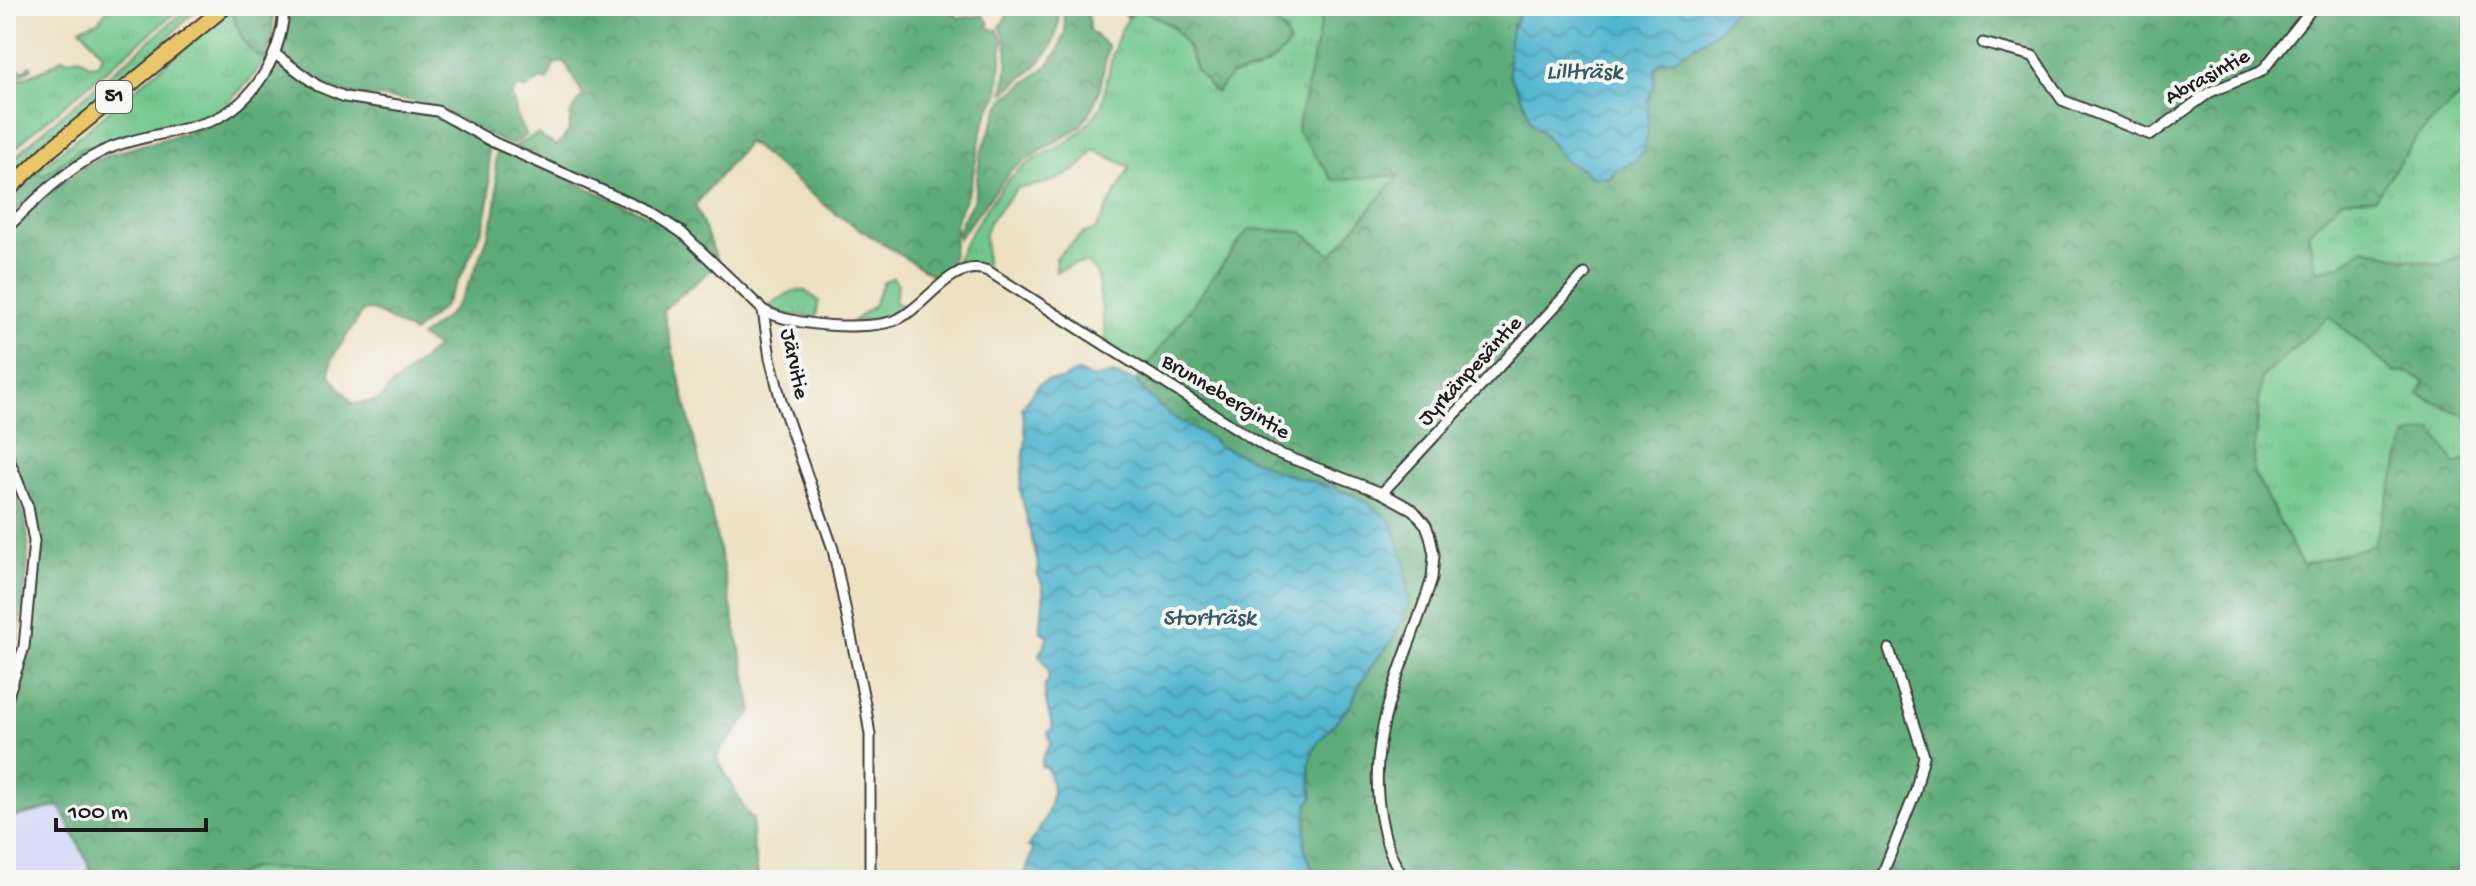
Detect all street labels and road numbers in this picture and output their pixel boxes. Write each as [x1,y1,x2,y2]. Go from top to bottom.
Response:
street label: Abrasintie [2161,44,2256,112]
road number: 51 [96,81,132,113]
street label: Jyrkänpesäntie [1413,311,1529,432]
street label: Järvitie [773,326,813,402]
street label: Brunnebergintie [1155,349,1294,447]

